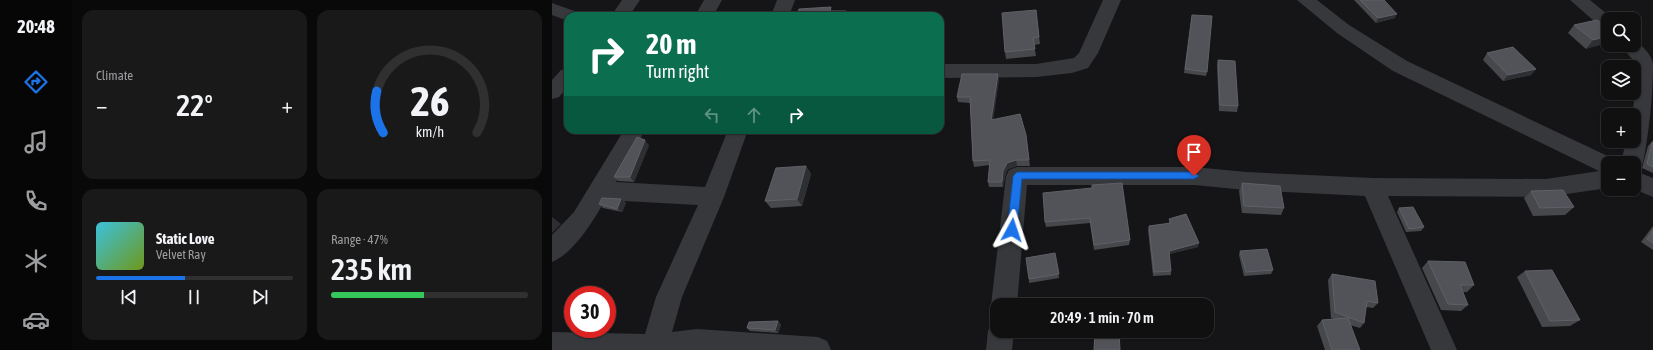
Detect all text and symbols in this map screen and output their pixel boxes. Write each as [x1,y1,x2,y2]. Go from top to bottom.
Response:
map controls [1601,12,1641,196]
button: search [1601,12,1641,52]
text: 20:48 [17,16,55,37]
icon: right [580,28,632,80]
text: 20 m [646,28,696,60]
button: layers [1601,60,1641,100]
text: Turn right [646,61,709,82]
icon: directions [22,68,50,96]
text: Climate [96,68,133,83]
text: 26 [410,76,449,124]
text: 22° [176,88,213,122]
text: − [96,92,107,118]
text: + [282,92,293,118]
icon: left [701,104,723,126]
icon: ahead [743,104,765,126]
icon: right [785,104,807,126]
button: + [1601,108,1641,148]
text: km/h [415,123,444,139]
icon: music [22,128,50,156]
pin [1177,135,1211,176]
icon: arrive [1183,141,1205,163]
button: − [1601,156,1641,196]
icon: phone [22,187,50,215]
position arrow [991,209,1033,251]
text: Static Love [156,230,215,247]
text: Range · 47% [331,232,388,247]
icon: climate [22,247,50,275]
text: Velvet Ray [156,247,206,262]
text: 235 km [331,252,412,286]
icon: previous [118,286,140,308]
icon: pause [183,286,205,308]
icon: next [249,286,271,308]
speed limit sign: 30 [564,286,616,338]
icon: car [22,306,50,334]
text: 20:49 · 1 min · 70 m [1050,309,1154,326]

